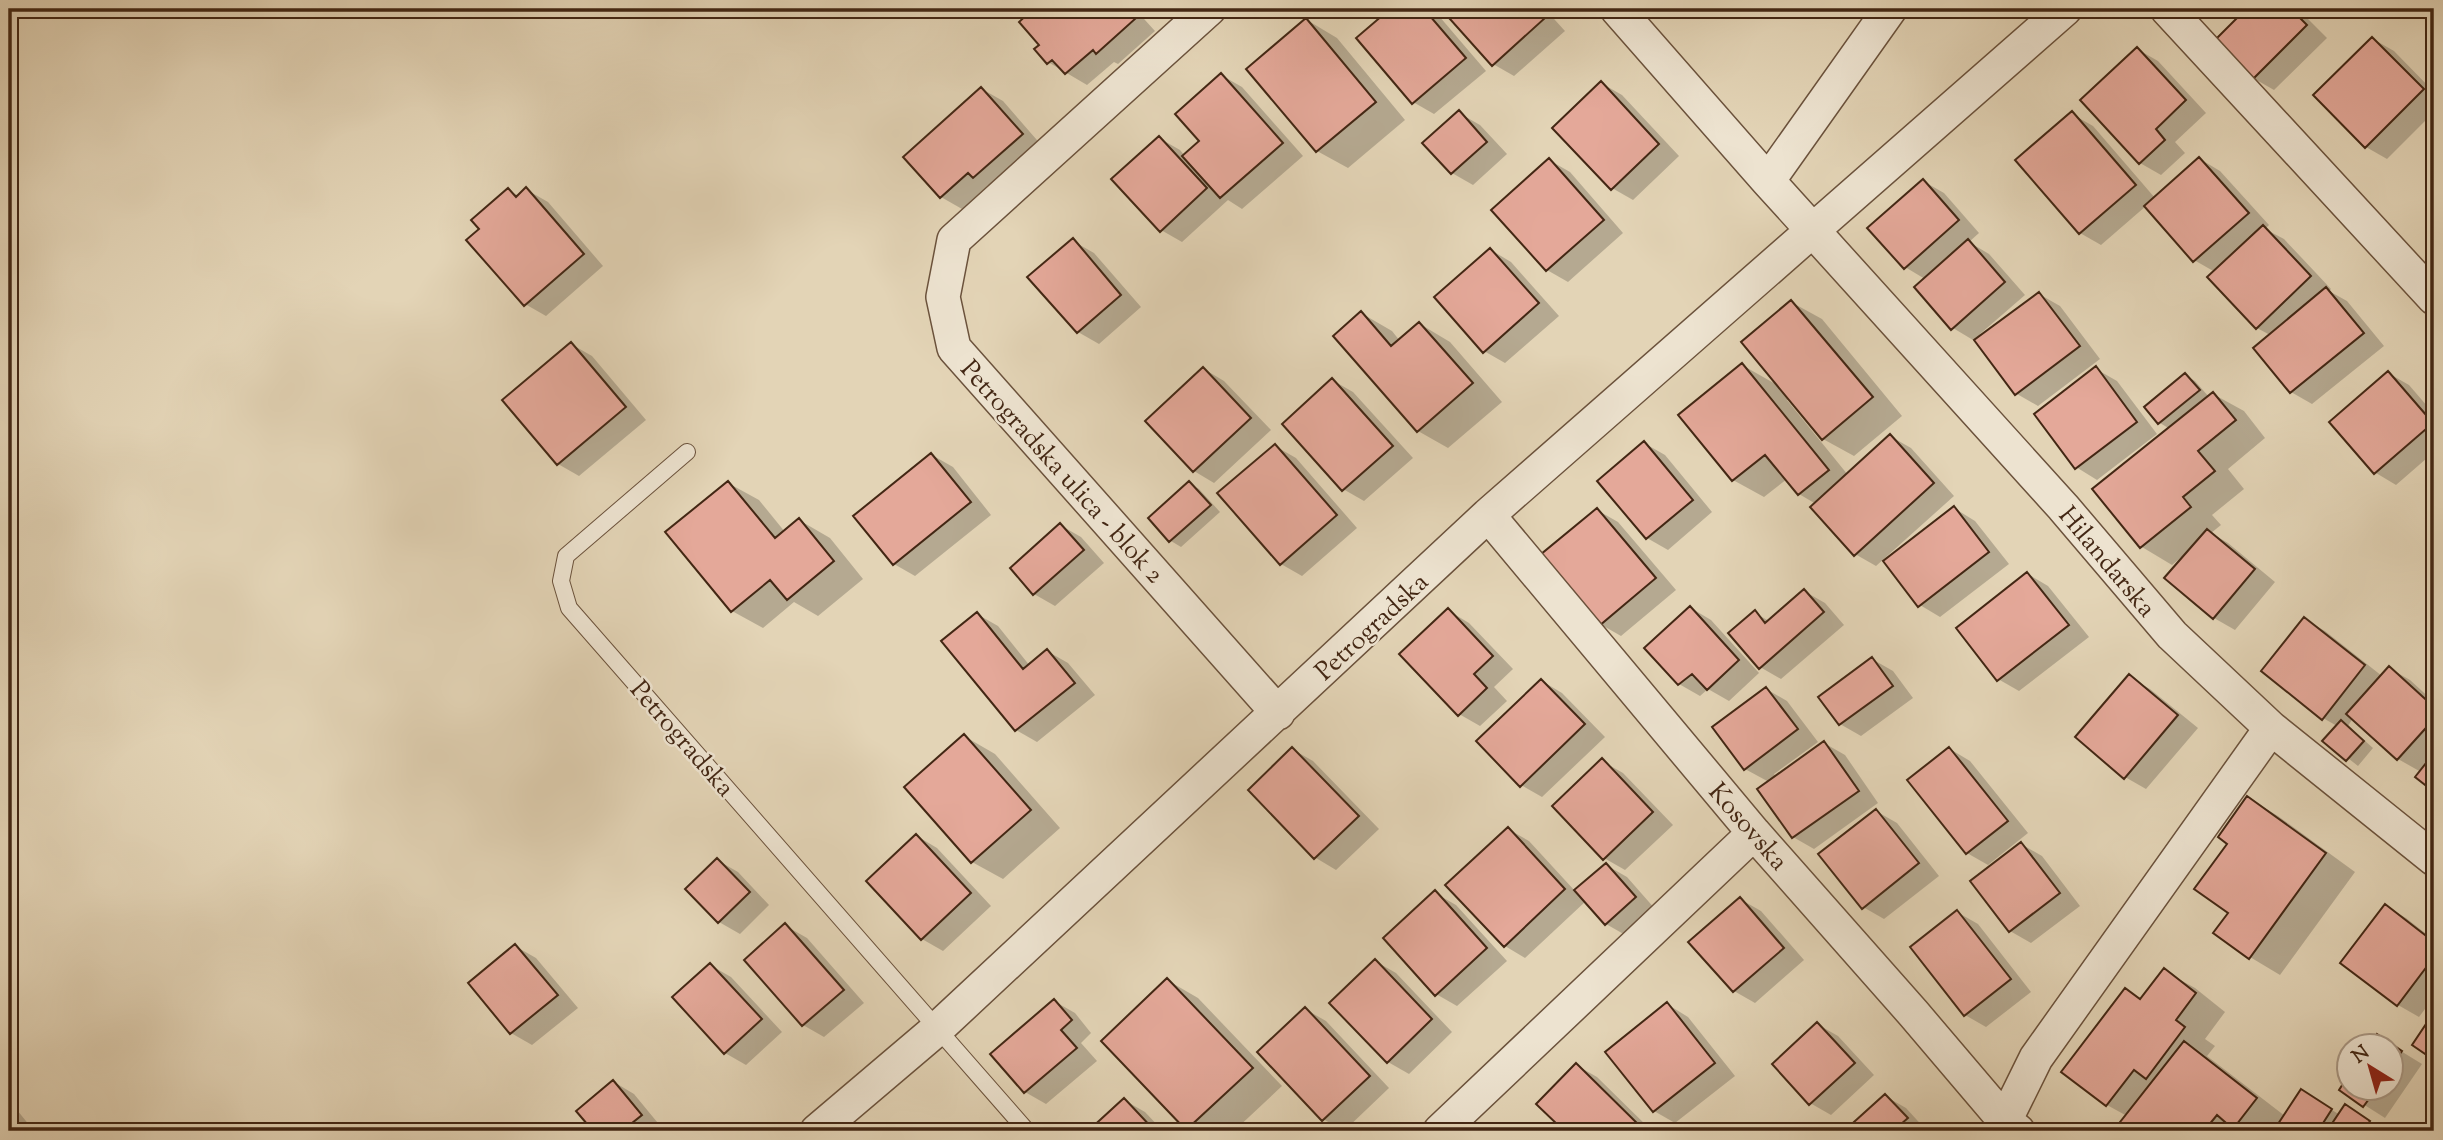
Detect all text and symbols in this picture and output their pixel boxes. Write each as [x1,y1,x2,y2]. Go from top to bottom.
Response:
street label: Petrogradska ulica - blok 2 [951,353,1172,593]
street label: Hilandarska [2049,499,2164,626]
street label: Petrogradska [1308,565,1438,690]
street label: Petrogradska [620,673,742,806]
street label: Kosovska [1699,776,1796,880]
north arrow [2334,1032,2404,1102]
text: N [2347,1040,2375,1071]

